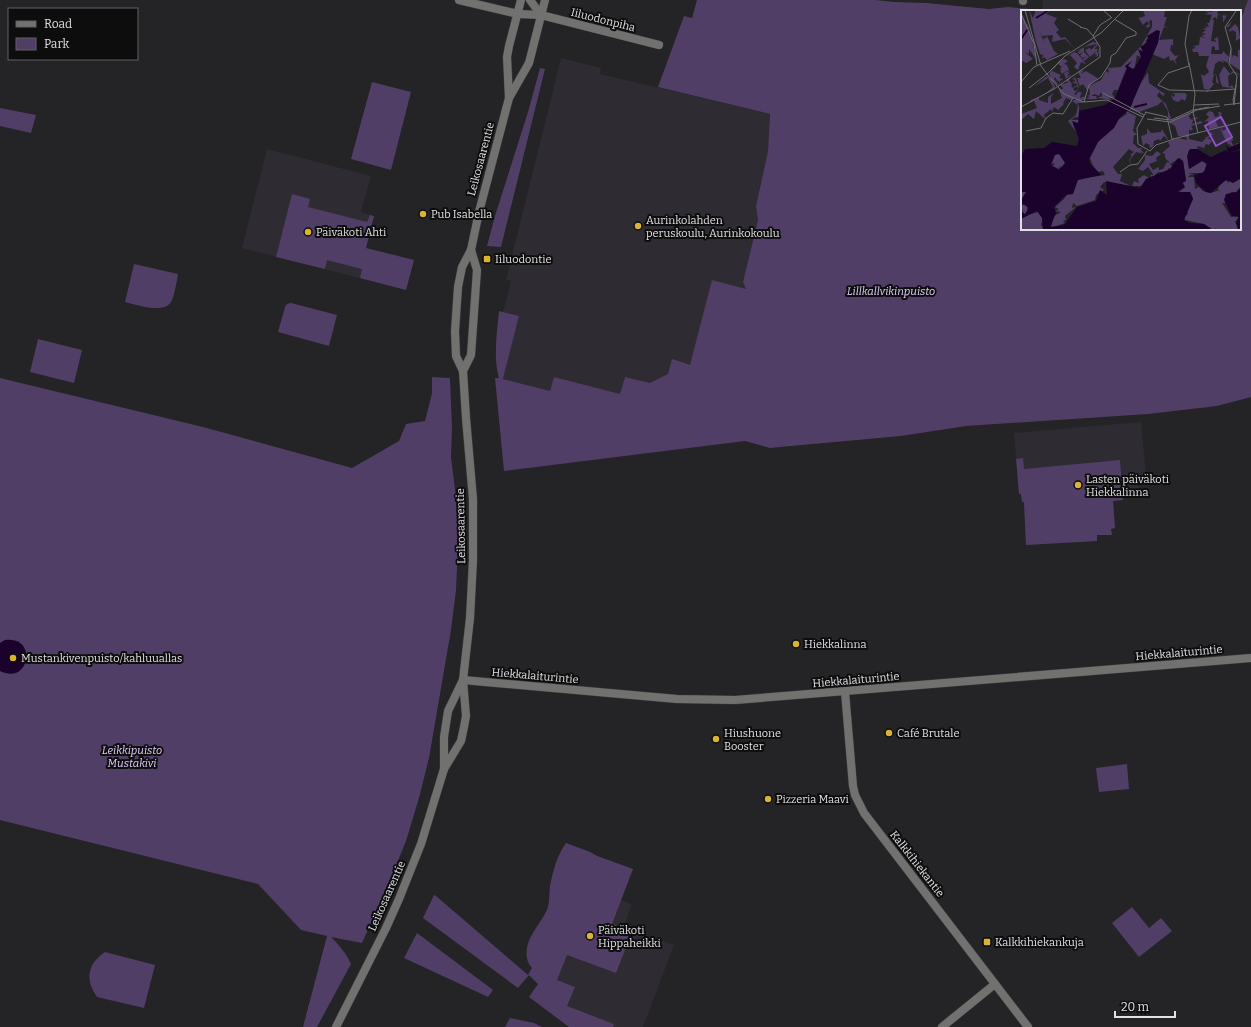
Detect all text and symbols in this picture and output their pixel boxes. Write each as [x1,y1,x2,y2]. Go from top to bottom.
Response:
street label: Iiluodonpiha [569,6,637,34]
legend [8,8,138,60]
inset map [1021,10,1241,230]
text: Road [44,17,72,31]
text: Park [44,37,70,51]
street label: Leikosaarentie [465,121,497,197]
place label: Pub Isabella [431,208,492,221]
marker: Pub Isabella [418,209,428,219]
place label: Aurinkolahden peruskoulu, Aurinkokoulu [646,214,780,240]
marker: Aurinkolahden peruskoulu, Aurinkokoulu [633,221,643,231]
place label: Päiväkoti Ahti [316,226,387,239]
marker: Päiväkoti Ahti [303,227,313,237]
place label: Iiluodontie [495,253,552,266]
marker: Iiluodontie [482,254,492,264]
park label: Lillkallvikinpuisto [847,285,935,298]
place label: Lasten päiväkoti Hiekkalinna [1086,473,1170,499]
marker: Lasten päiväkoti Hiekkalinna [1073,480,1083,490]
street label: Leikosaarentie [454,488,468,564]
place label: Hiekkalinna [804,638,866,651]
marker: Hiekkalinna [791,639,801,649]
street label: Hiekkalaiturintie [1135,643,1223,663]
place label: Mustankivenpuisto/kahluuallas [21,652,182,665]
marker: Mustankivenpuisto/kahluuallas [8,653,18,663]
street label: Hiekkalaiturintie [491,666,579,686]
street label: Hiekkalaiturintie [812,670,900,690]
place label: Hiushuone Booster [724,727,781,753]
place label: Café Brutale [897,727,959,740]
marker: Café Brutale [884,728,894,738]
marker: Hiushuone Booster [711,734,721,744]
park label: Leikkipuisto Mustakivi [102,744,162,770]
place label: Pizzeria Maavi [776,793,849,806]
marker: Pizzeria Maavi [763,794,773,804]
street label: Kalkkihiekantie [887,828,947,900]
street label: Leikosaarentie [366,859,408,933]
place label: Päiväkoti Hippaheikki [598,924,661,950]
marker: Päiväkoti Hippaheikki [585,931,595,941]
place label: Kalkkihiekankuja [995,936,1084,949]
marker: Kalkkihiekankuja [982,937,992,947]
scale bar [1115,993,1175,1019]
text: 20 m [1121,1000,1150,1014]

